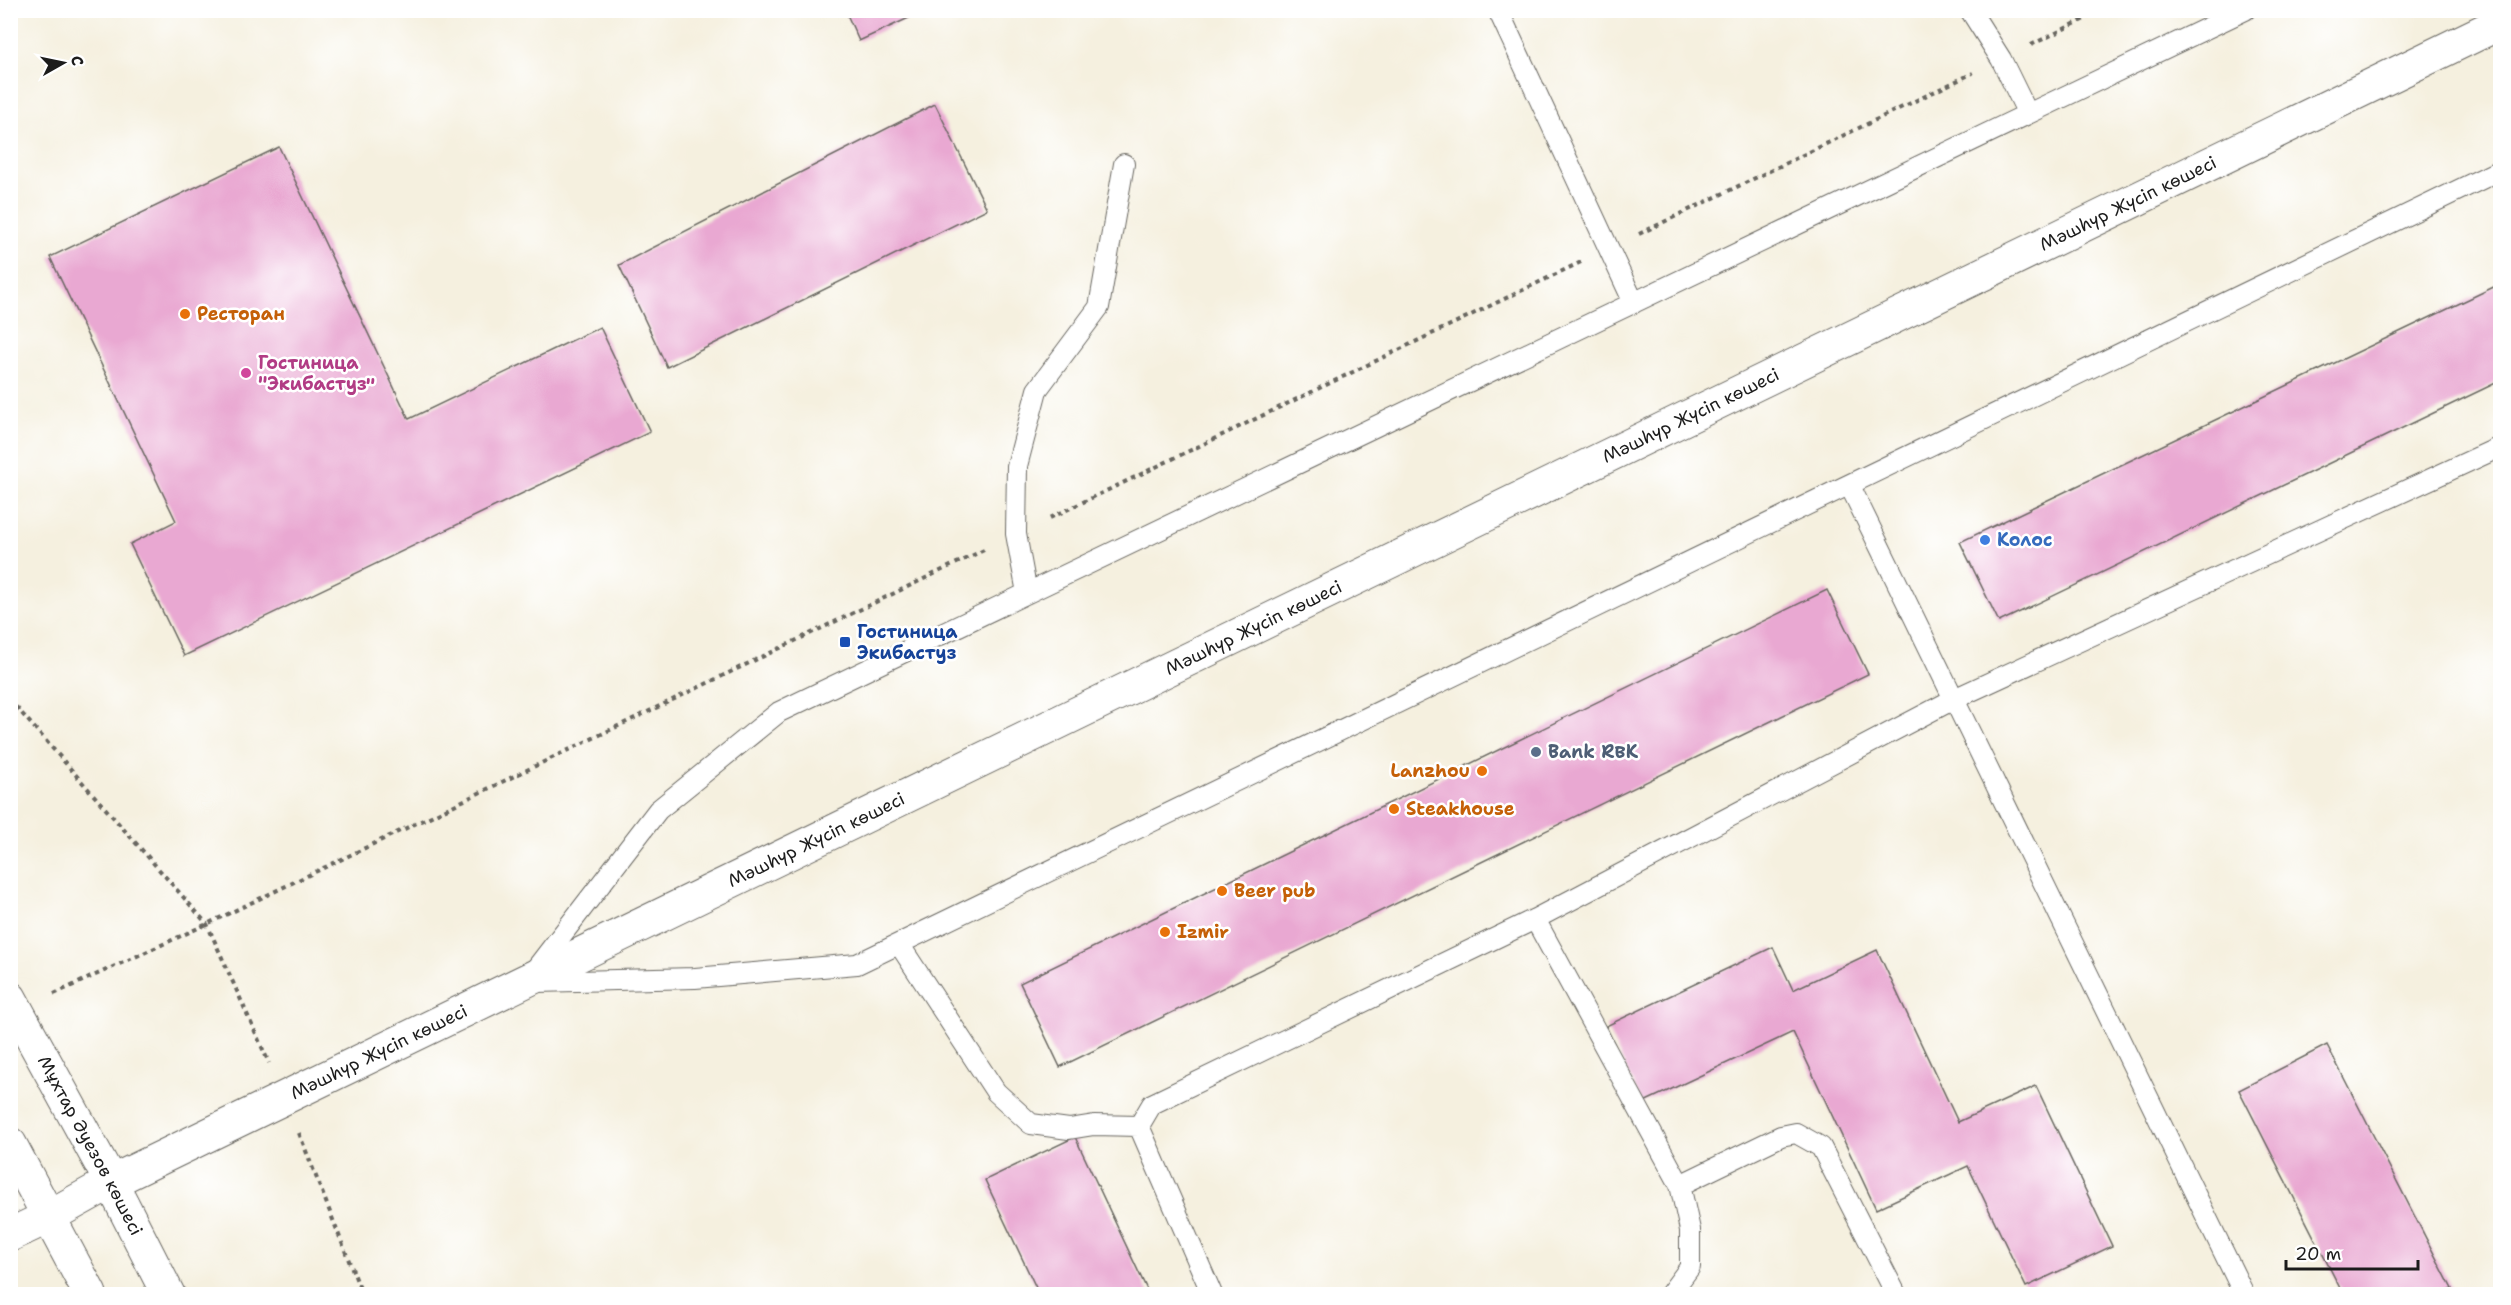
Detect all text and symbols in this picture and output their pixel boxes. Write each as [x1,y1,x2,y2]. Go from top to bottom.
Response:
north arrow [33,33,93,93]
text: С [66,54,88,67]
street label: Мәшһүр Жүсіп көшесі [2036,150,2221,257]
place label: Ресторан [197,302,285,326]
marker: Ресторан [178,307,192,321]
place label: Гостиница "Экибастуз" [258,351,375,396]
street label: Мәшһүр Жүсіп көшесі [1598,362,1783,469]
marker: Гостиница "Экибастуз" [239,366,253,380]
place label: Колос [1997,528,2053,552]
marker: Колос [1978,533,1992,547]
street label: Мәшһүр Жүсіп көшесі [1161,575,1346,681]
place label: Гостиница Экибастуз [857,620,958,665]
marker: Гостиница Экибастуз [838,635,852,649]
place label: Bank RBK [1548,740,1639,764]
marker: Bank RBK [1529,745,1543,759]
place label: Lanzhou [1390,759,1470,783]
marker: Lanzhou [1475,764,1489,778]
street label: Мәшһүр Жүсіп көшесі [724,787,909,893]
place label: Steakhouse [1406,797,1515,821]
marker: Steakhouse [1387,802,1401,816]
place label: Beer pub [1234,879,1316,903]
marker: Beer pub [1215,884,1229,898]
place label: Izmir [1177,920,1229,944]
marker: Izmir [1158,925,1172,939]
street label: Мәшһүр Жүсіп көшесі [286,999,472,1105]
street label: Мұхтар Әуезов көшесі [32,1051,148,1240]
scale bar [2286,1233,2418,1271]
text: 20 m [2295,1242,2341,1266]

